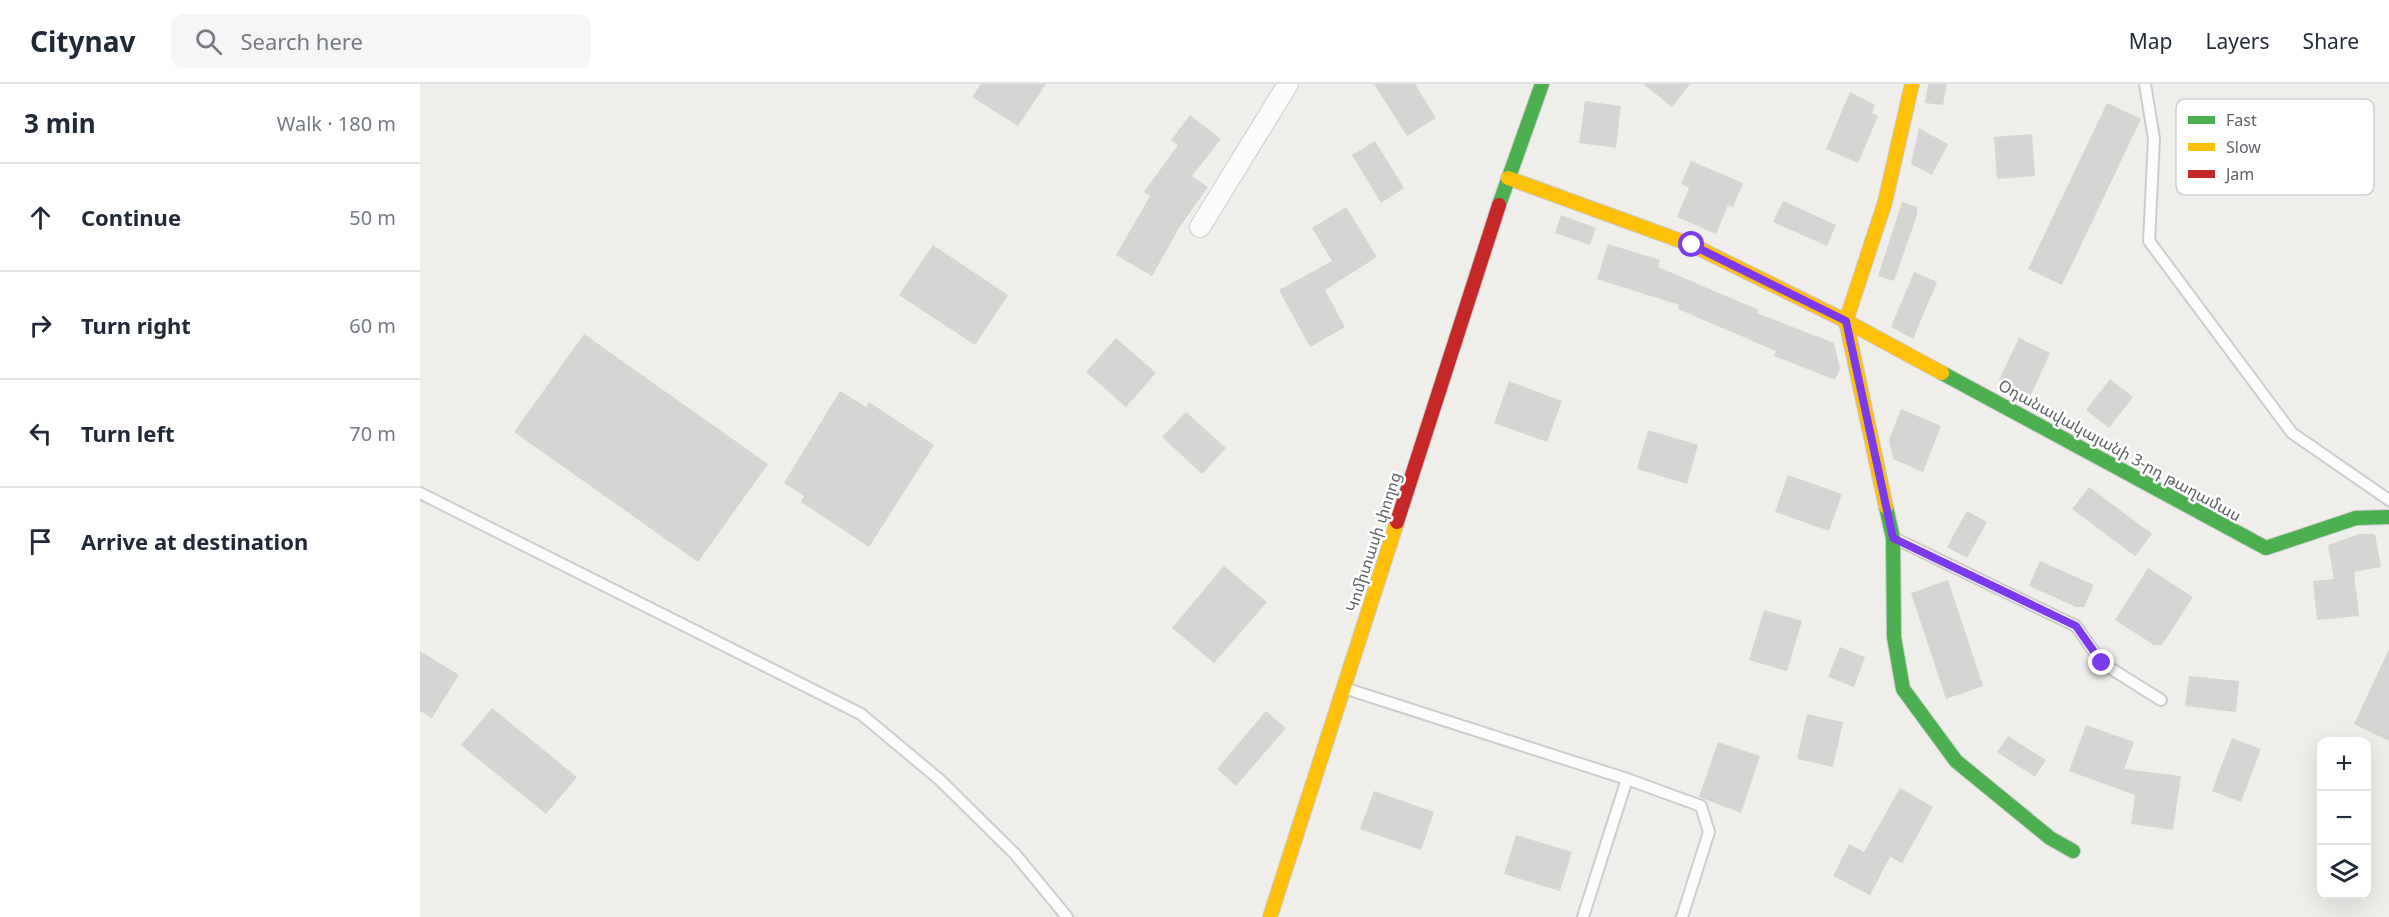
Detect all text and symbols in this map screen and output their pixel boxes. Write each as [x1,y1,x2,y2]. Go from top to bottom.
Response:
search box [171,14,591,68]
text: Citynav [30,22,135,60]
icon: search [192,25,225,58]
text: Search here [240,26,363,56]
text: Map [2129,27,2173,55]
text: Layers [2206,27,2270,55]
text: Share [2303,27,2359,55]
legend [2176,99,2374,195]
text: 3 min [24,105,96,141]
text: Fast [2226,109,2257,131]
text: Walk · 180 m [277,110,396,137]
text: Slow [2226,136,2261,158]
text: Jam [2224,163,2254,185]
icon: ahead [24,201,57,234]
text: Continue [81,202,181,232]
text: 50 m [349,204,396,231]
route start [1678,231,1704,257]
icon: right [24,309,57,342]
text: Turn right [81,310,191,340]
text: 60 m [349,312,396,339]
street label: Օդանավակայանի 3-րդ թաղամաս [1995,374,2245,526]
icon: left [24,417,57,450]
text: Turn left [81,418,175,448]
text: 70 m [349,420,396,447]
street label: Կոմիտասի փողոց [1340,469,1406,615]
icon: arrive [24,525,57,558]
text: Arrive at destination [81,526,308,556]
route end [2088,649,2114,675]
map controls [2317,737,2371,899]
button: + [2317,737,2371,791]
button: − [2317,791,2371,845]
button: layers [2317,845,2371,899]

